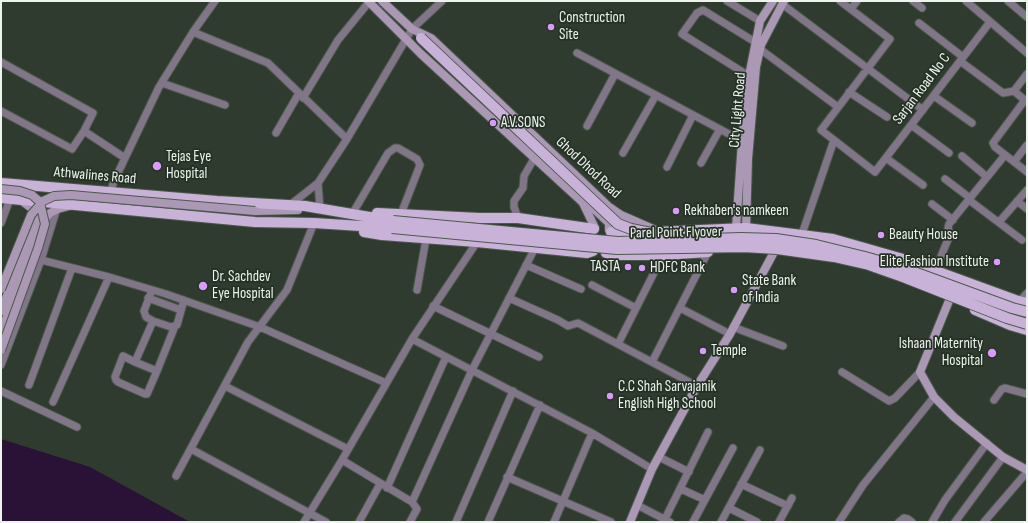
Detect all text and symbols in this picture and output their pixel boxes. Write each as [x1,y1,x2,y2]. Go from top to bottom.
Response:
place label: Construction Site [559,9,625,44]
marker: Construction Site [546,22,556,32]
street label: Sarjan Road No C [889,50,955,128]
street label: City Light Road [726,72,750,148]
place label: A.V.SONS [501,114,545,132]
marker: A.V.SONS [488,118,498,128]
street label: Ghod Dhod Road [552,133,624,203]
place label: Tejas Eye Hospital [166,148,211,183]
marker: Tejas Eye Hospital [151,160,163,172]
street label: Athwalines Road [53,163,137,189]
place label: Rekhaben's namkeen [684,202,789,220]
marker: Rekhaben's namkeen [671,206,681,216]
street label: Parel Point Flyover [630,223,722,243]
place label: Beauty House [889,226,958,244]
marker: Beauty House [876,230,886,240]
place label: Elite Fashion Institute [880,253,989,271]
marker: Elite Fashion Institute [992,257,1002,267]
place label: TASTA [590,258,620,276]
place label: HDFC Bank [650,259,705,277]
marker: TASTA [623,262,633,272]
marker: HDFC Bank [637,263,647,273]
place label: Dr. Sachdev Eye Hospital [212,268,274,303]
place label: State Bank of India [742,272,796,307]
marker: Dr. Sachdev Eye Hospital [197,280,209,292]
marker: State Bank of India [729,285,739,295]
place label: Ishaan Maternity Hospital [899,335,983,370]
place label: Temple [711,342,747,360]
marker: Temple [698,346,708,356]
marker: Ishaan Maternity Hospital [986,347,998,359]
place label: C.C Shah Sarvajanik English High School [618,378,716,413]
marker: C.C Shah Sarvajanik English High School [605,391,615,401]

